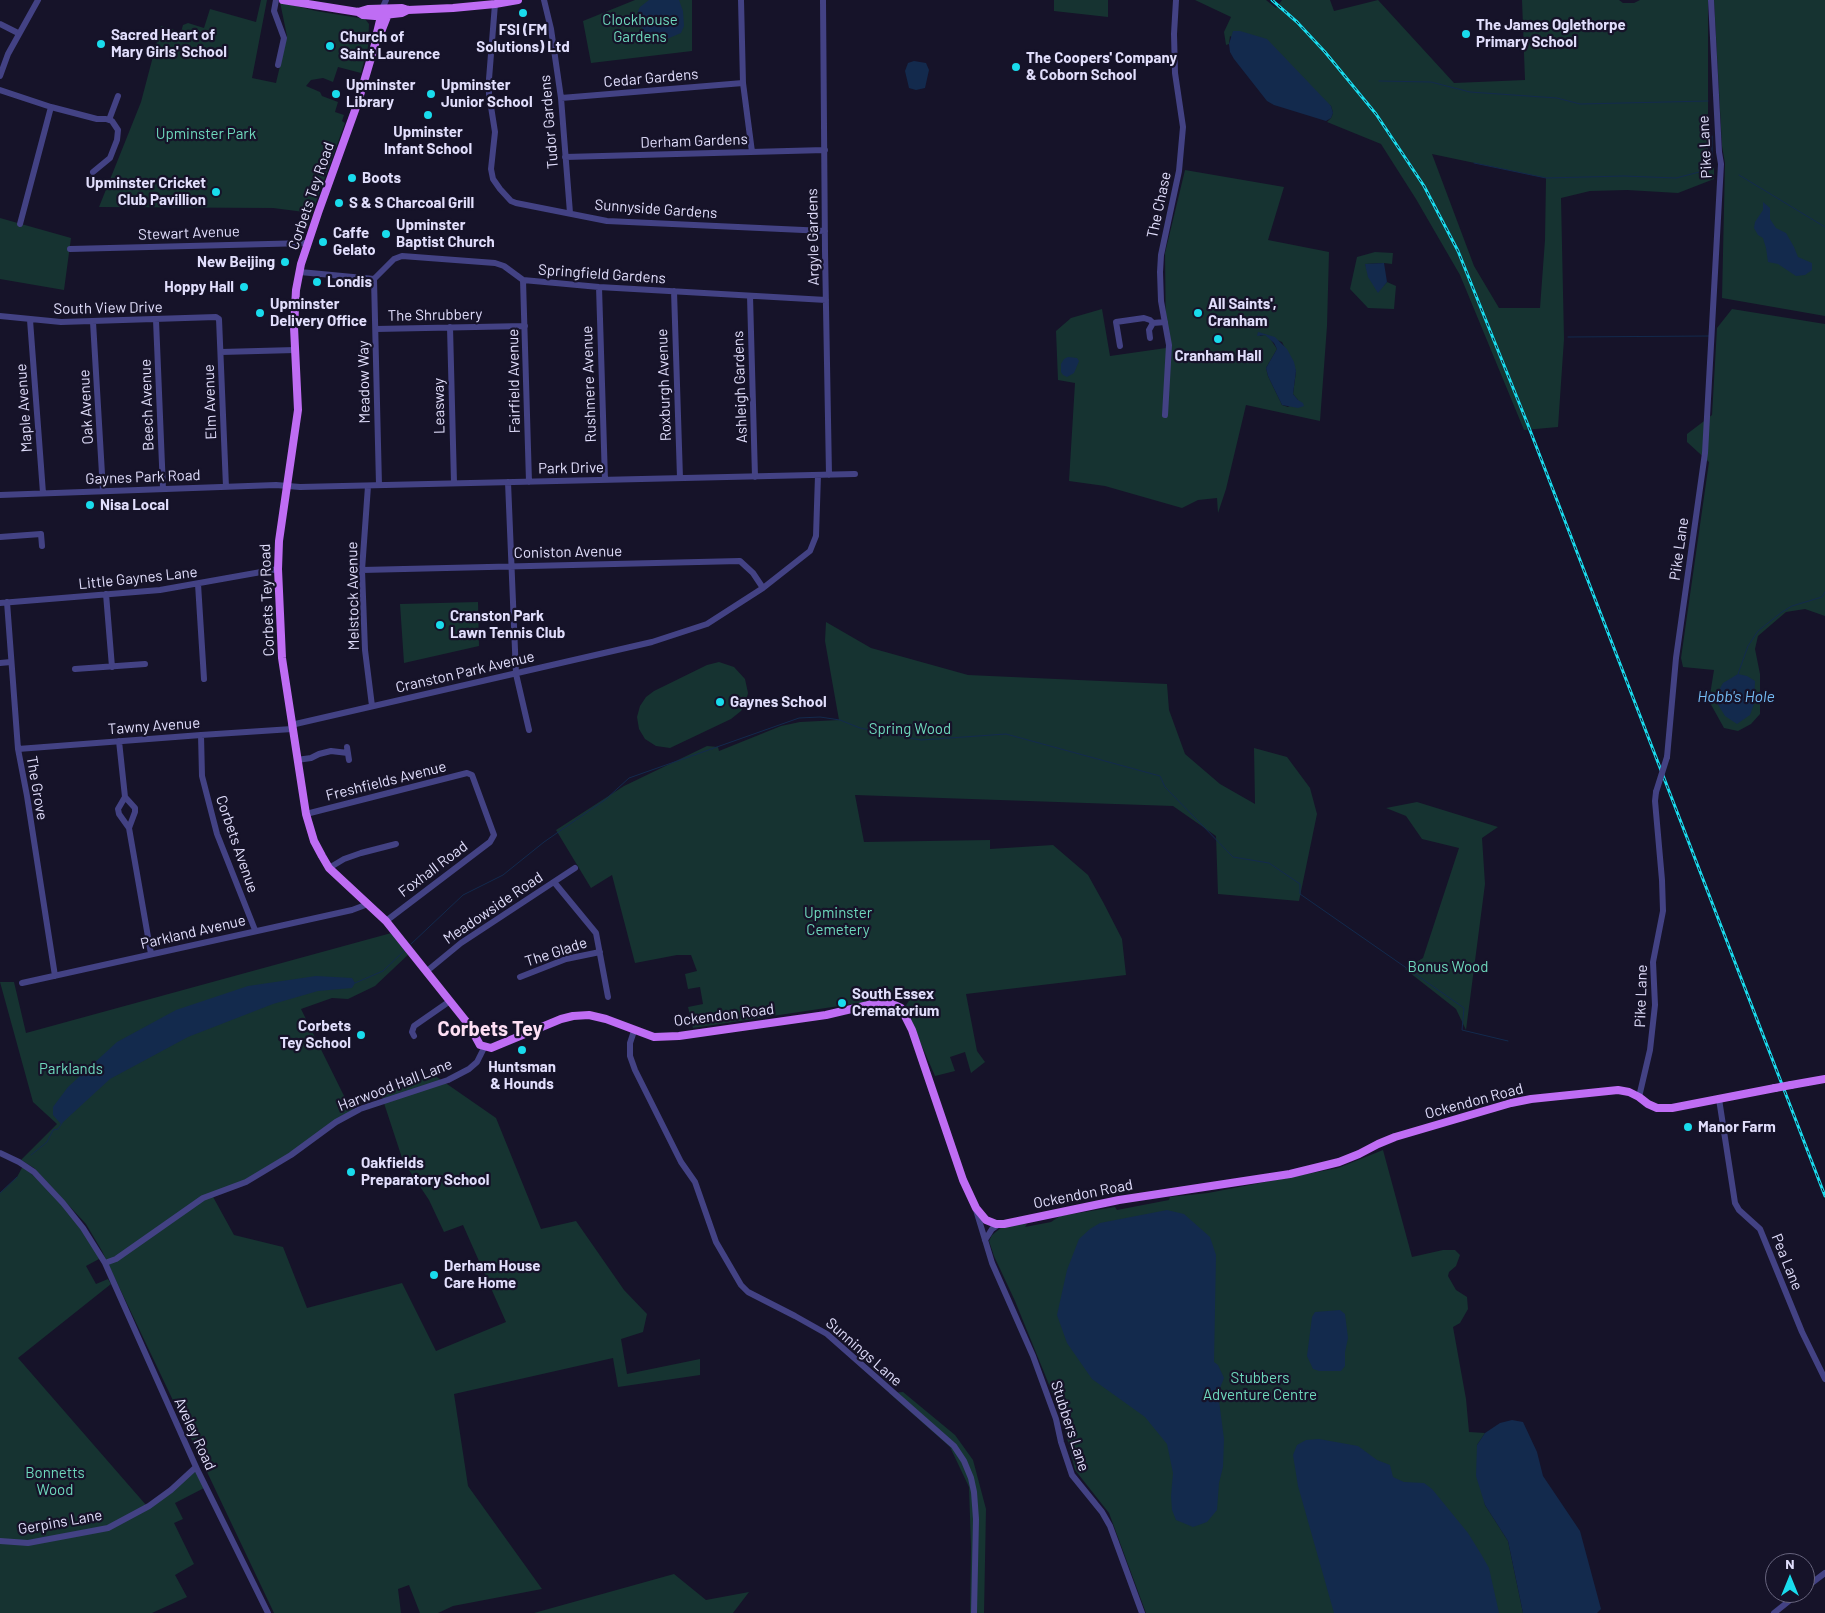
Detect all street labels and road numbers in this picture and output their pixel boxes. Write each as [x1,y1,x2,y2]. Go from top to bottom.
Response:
street label: Cedar Gardens [603,65,699,91]
street label: Tudor Gardens [536,74,562,170]
street label: Pike Lane [1694,115,1716,179]
street label: Derham Gardens [640,130,748,152]
street label: Corbets Tey Road [284,140,338,252]
street label: The Chase [1143,170,1175,240]
street label: Argyle Gardens [803,188,823,286]
street label: Sunnyside Gardens [594,196,718,222]
street label: Stewart Avenue [138,222,240,244]
street label: Springfield Gardens [538,261,666,287]
street label: South View Drive [53,298,163,318]
street label: The Shrubbery [387,305,483,325]
street label: Rushmere Avenue [578,325,600,443]
street label: Roxburgh Avenue [653,328,675,442]
street label: Fairfield Avenue [504,329,524,433]
street label: Ashleigh Gardens [729,331,751,443]
street label: Meadow Way [354,340,374,424]
street label: Beech Avenue [136,359,158,451]
street label: Maple Avenue [12,363,36,453]
street label: Elm Avenue [200,364,220,440]
street label: Oak Avenue [75,369,97,445]
street label: Leasway [430,378,448,434]
street label: Park Drive [538,458,604,478]
street label: Gaynes Park Road [85,466,201,488]
street label: Pike Lane [1666,517,1692,581]
street label: Melstock Avenue [343,541,363,651]
street label: Coniston Avenue [514,542,622,562]
street label: Corbets Tey Road [256,543,278,657]
street label: Little Gaynes Lane [78,563,198,593]
street label: Cranston Park Avenue [394,647,536,697]
street label: Tawny Avenue [107,714,201,738]
street label: The Grove [23,755,51,821]
street label: Freshfields Avenue [324,757,448,805]
street label: Corbets Avenue [212,793,262,895]
street label: Foxhall Road [395,837,471,901]
street label: Meadowside Road [440,868,546,948]
street label: Parkland Avenue [139,911,247,953]
street label: The Glade [523,934,589,970]
street label: Pike Lane [1631,964,1651,1028]
street label: Ockendon Road [673,1000,775,1030]
street label: Harwood Hall Lane [335,1055,455,1115]
street label: Ockendon Road [1423,1079,1525,1123]
street label: Ockendon Road [1032,1176,1134,1212]
street label: Pea Lane [1768,1231,1806,1293]
street label: Sunnings Lane [822,1314,906,1390]
street label: Stubbers Lane [1047,1378,1093,1474]
street label: Aveley Road [170,1395,220,1473]
street label: Gerpins Lane [16,1506,104,1538]

